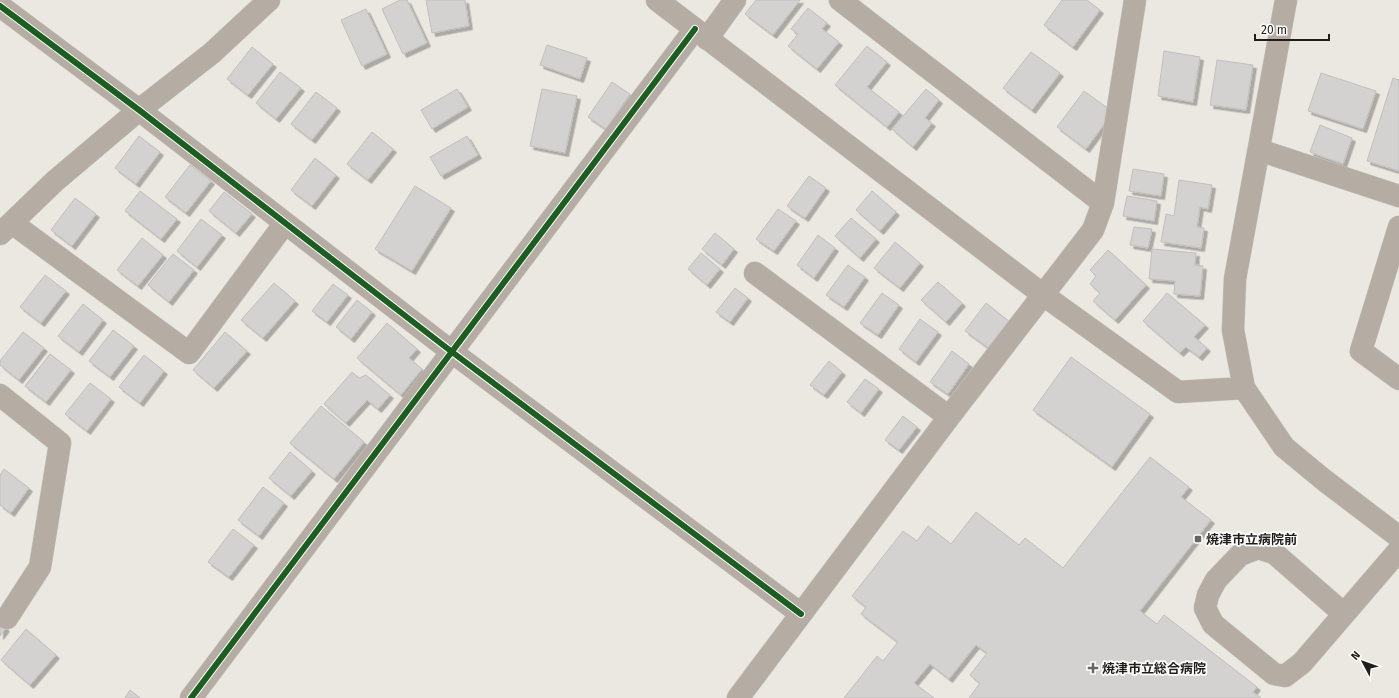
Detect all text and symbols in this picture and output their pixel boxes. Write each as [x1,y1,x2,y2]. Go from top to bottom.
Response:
scale bar [1255,16,1329,42]
text: 20 m [1261,23,1287,37]
place label: 焼津市立病院前 [1206,532,1297,547]
marker: 焼津市立病院前 [1193,534,1203,544]
north arrow [1343,642,1383,682]
text: N [1349,649,1363,663]
place label: 焼津市立総合病院 [1102,661,1206,676]
marker: 焼津市立総合病院 [1087,662,1099,674]

